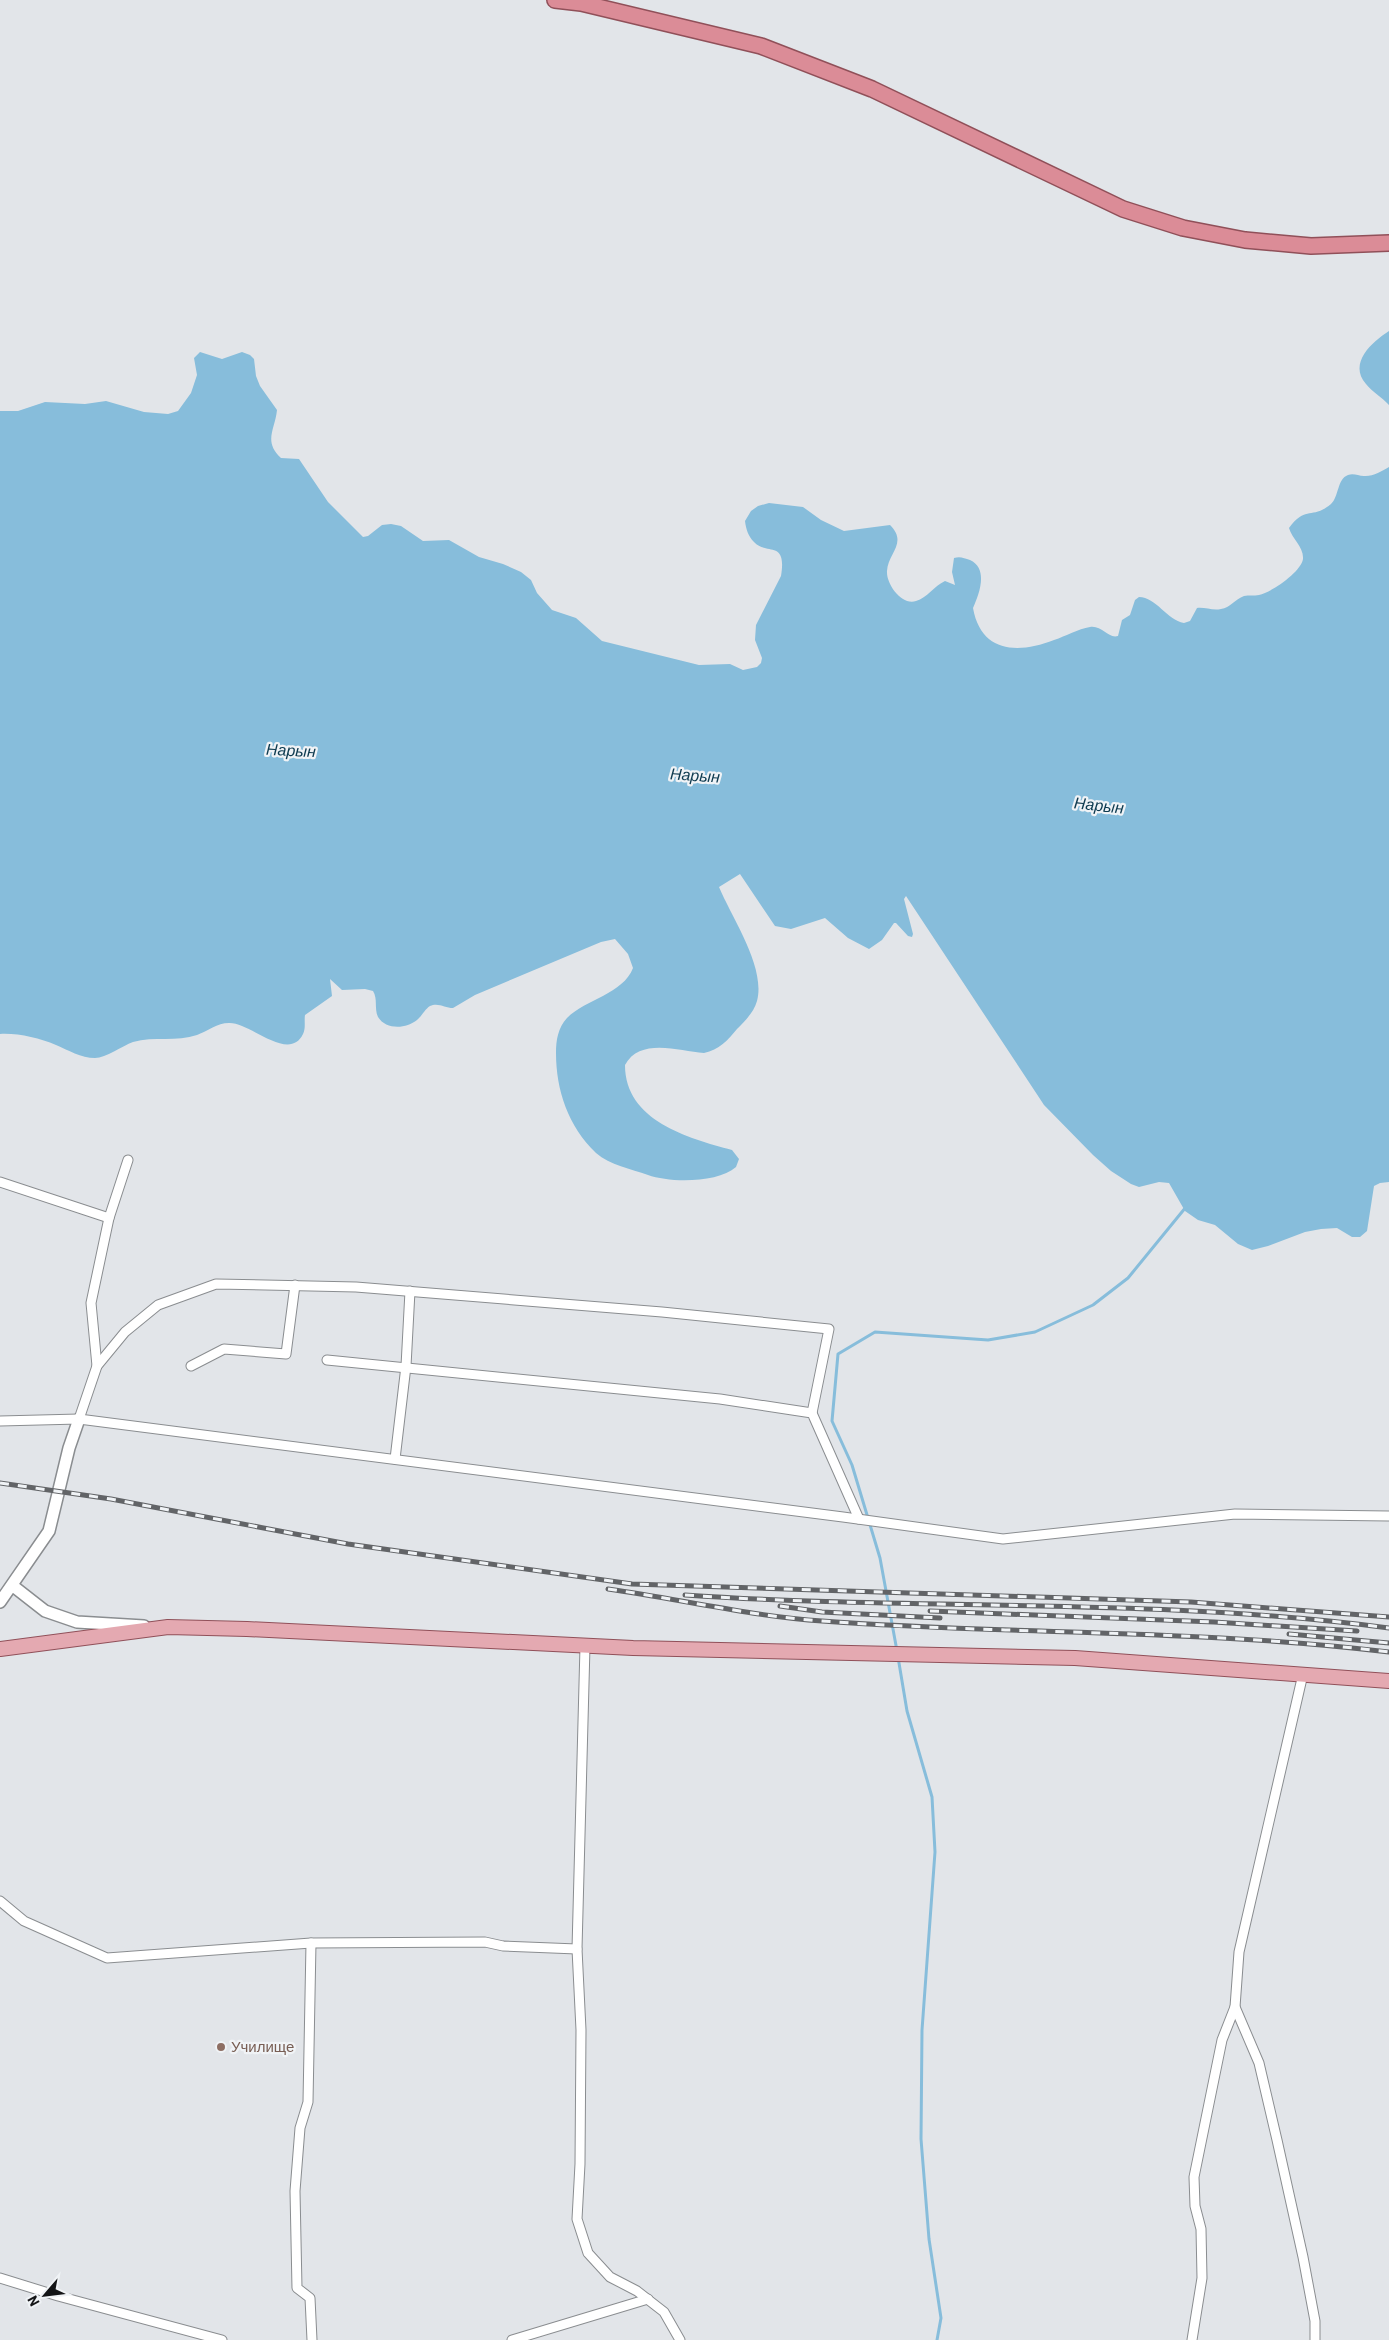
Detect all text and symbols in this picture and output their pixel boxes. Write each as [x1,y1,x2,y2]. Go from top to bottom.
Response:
water label: Нарын [266,739,317,760]
water label: Нарын [669,763,721,786]
water label: Нарын [1073,792,1125,817]
place label: Училище [231,2037,294,2055]
marker: Училище [215,2041,227,2053]
north arrow [20,2270,70,2320]
text: N [23,2293,43,2309]

